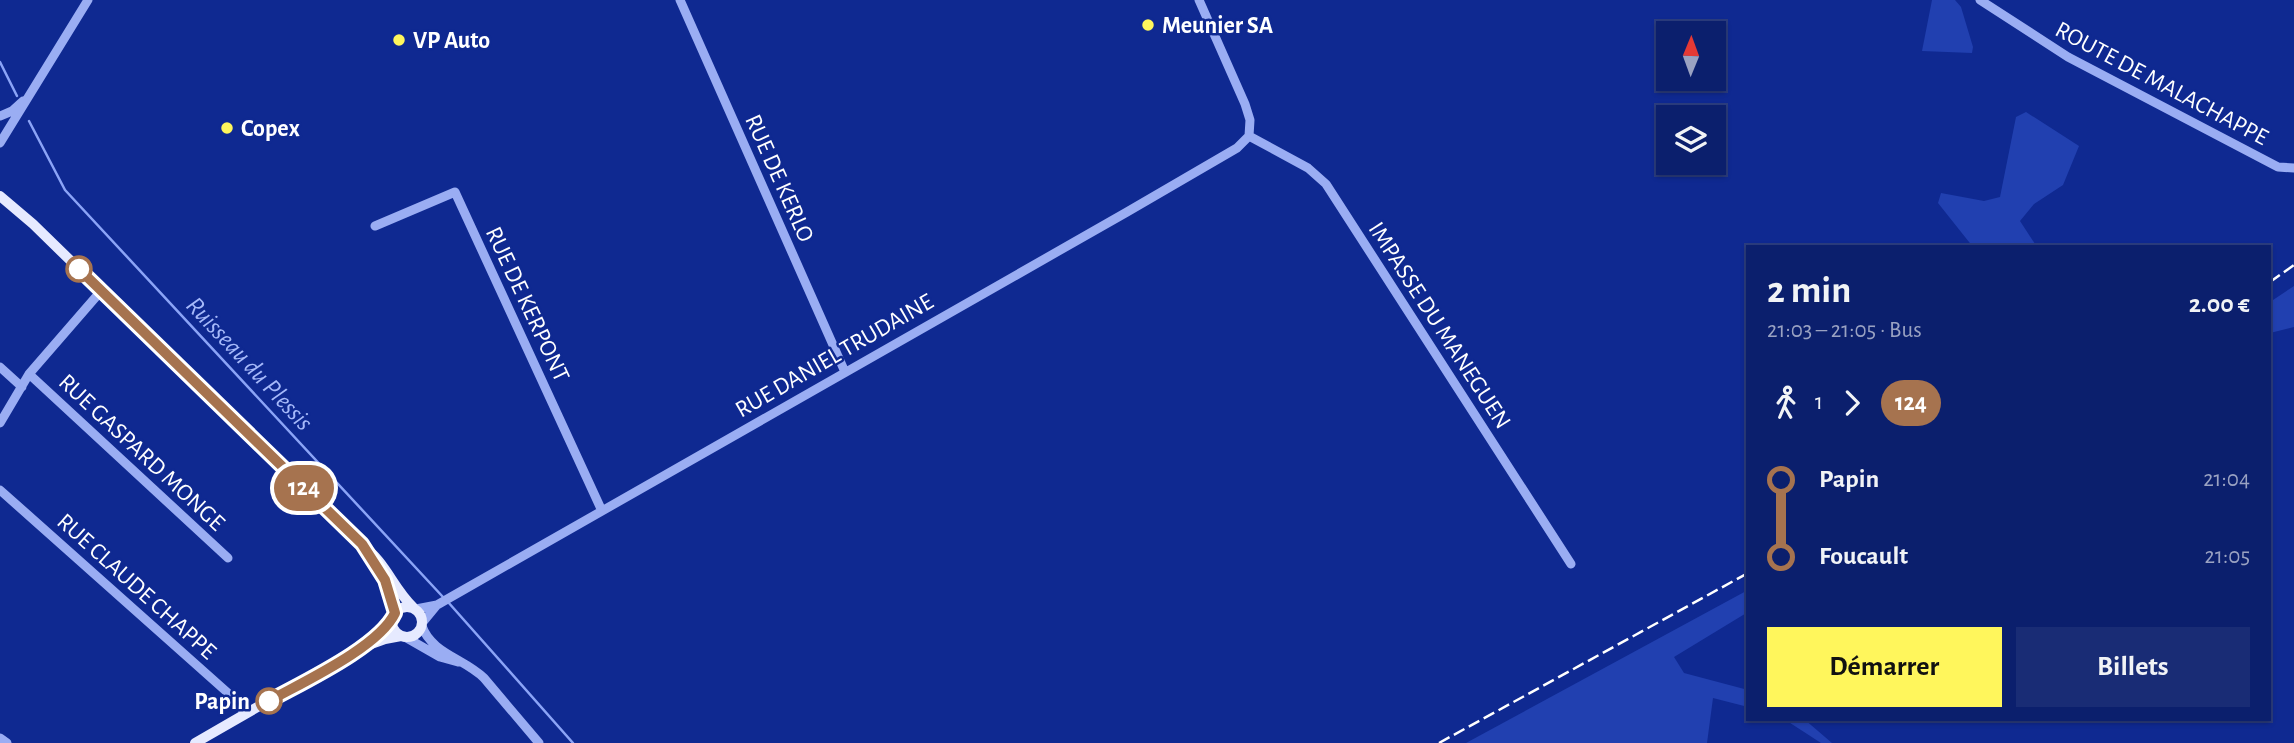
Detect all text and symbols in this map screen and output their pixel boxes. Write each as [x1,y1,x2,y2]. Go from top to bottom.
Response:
place label: Meunier SA [1162,14,1274,38]
marker: Meunier SA [1140,17,1156,33]
street label: ROUTE DE MALACHAPPE [2051,18,2272,150]
north arrow [1656,21,1726,91]
map controls [1656,21,1726,175]
place label: VP Auto [413,29,490,53]
marker: VP Auto [391,32,407,48]
button: layers [1656,105,1726,175]
street label: RUE DE KERLO [740,111,818,246]
place label: Copex [241,117,300,141]
marker: Copex [219,120,235,136]
street label: IMPASSE DU MANEGUEN [1363,218,1515,433]
street label: RUE DE KERPONT [481,223,574,386]
unlabelled marker [66,256,92,282]
text: 2 min [1767,272,1851,310]
street label: RUE DANIEL TRUDAINE [732,289,938,422]
text: 2.00 € [2189,291,2250,317]
water label: Ruisseau du Plessis [181,292,317,435]
text: 21:03 – 21:05 · Bus [1767,319,1922,342]
street label: RUE GASPARD MONGE [54,370,229,536]
icon: walk [1767,384,1805,422]
icon: forward [1833,384,1871,422]
text: 1 [1815,391,1823,414]
text: 124 [1895,391,1927,415]
line badge: 124 [264,465,344,511]
text: Papin [1819,466,1879,492]
text: 21:04 [2203,468,2250,491]
text: 124 [288,476,320,500]
street label: RUE CLAUDE CHAPPE [52,509,221,664]
text: Foucault [1819,543,1908,569]
text: 21:05 [2205,545,2250,568]
button: Démarrer [1767,627,2002,707]
button: Billets [2016,627,2250,707]
marker: Papin [256,688,282,714]
place label: Papin [194,690,250,714]

